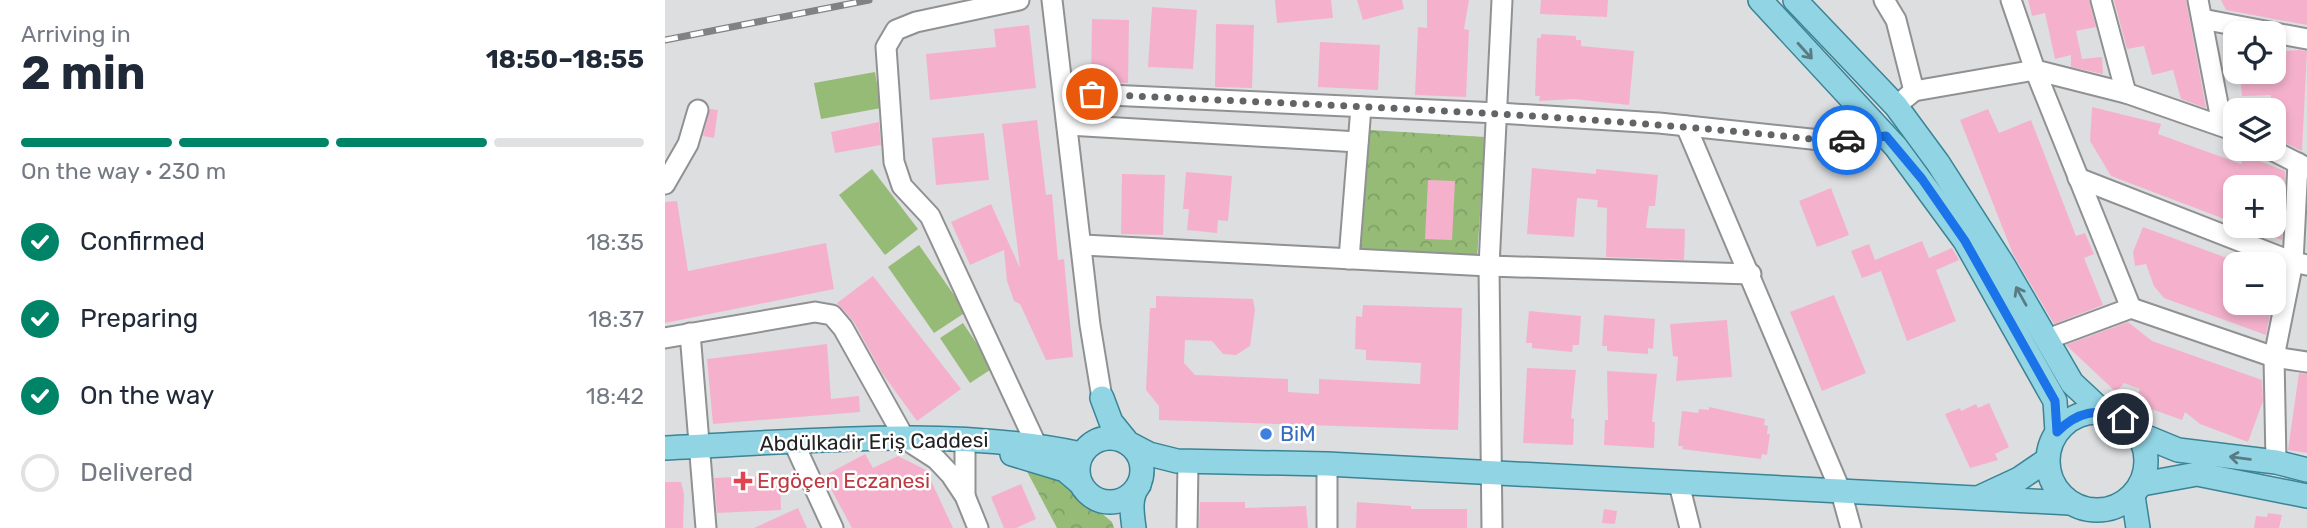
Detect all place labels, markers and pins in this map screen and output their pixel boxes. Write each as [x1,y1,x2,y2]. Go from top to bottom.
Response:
pin [1062,64,1122,124]
pin [2093,389,2153,449]
place label: BiM [1280,421,1316,446]
marker: BiM [1258,426,1274,442]
place label: Ergöçen Eczanesi [757,468,930,493]
marker: Ergöçen Eczanesi [735,473,751,489]

